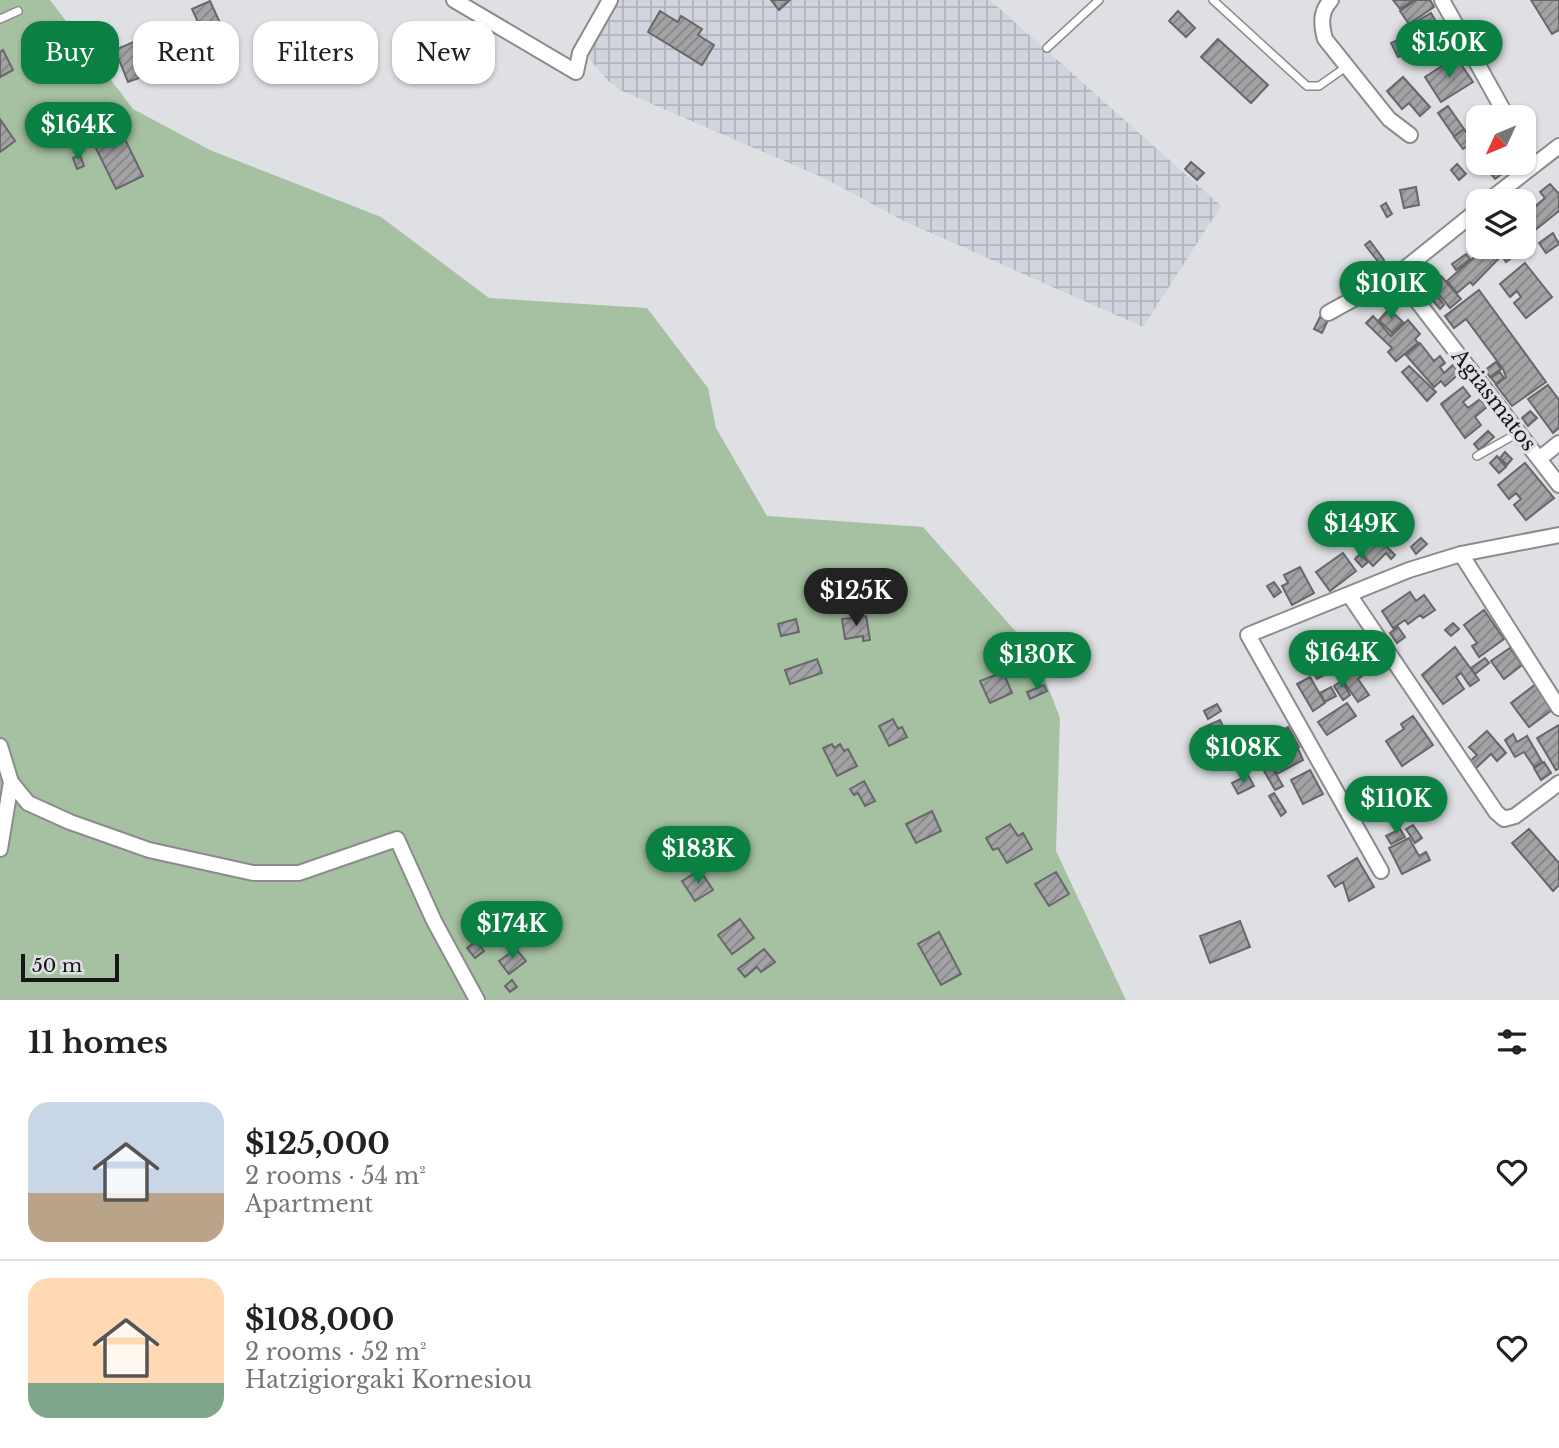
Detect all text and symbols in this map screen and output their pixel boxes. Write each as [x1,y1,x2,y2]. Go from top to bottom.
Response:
pin: $150K [1400,20,1498,80]
chip: Buy [21,21,119,84]
chip: Rent [133,21,239,84]
chip: Filters [253,21,378,84]
chip: New [392,21,495,84]
text: $150K [1412,29,1486,57]
pin: $164K [29,102,127,162]
north arrow [1466,105,1536,175]
map controls [1466,105,1536,259]
text: $164K [41,111,115,139]
button: layers [1466,189,1536,259]
pin: $101K [1342,262,1440,321]
text: $101K [1355,270,1427,298]
street label: Agiasmatos [1445,343,1542,456]
pin: $149K [1312,502,1410,561]
text: $149K [1324,510,1398,538]
pin: $125K [807,568,905,628]
text: $125K [820,577,892,605]
pin: $164K [1293,630,1391,690]
pin: $130K [988,632,1086,692]
text: $164K [1305,639,1379,667]
text: $130K [999,641,1075,669]
pin: $108K [1194,726,1292,785]
text: $108K [1205,734,1281,762]
pin: $110K [1347,776,1445,836]
text: $110K [1360,785,1432,813]
pin: $183K [649,826,747,886]
text: $183K [661,835,735,863]
pin: $174K [463,902,561,961]
text: $174K [477,910,547,938]
scale bar [21,951,119,983]
text: 50 m [32,954,82,977]
icon: filters [1493,1023,1531,1061]
text: 11 homes [28,1024,168,1061]
text: $125,000 [245,1125,390,1162]
icon: home [84,1130,168,1214]
icon: heart [1493,1153,1531,1191]
text: 2 rooms · 54 m² [245,1162,426,1190]
text: Apartment [245,1190,373,1218]
text: $108,000 [245,1301,394,1338]
icon: home [84,1306,168,1390]
icon: heart [1493,1329,1531,1367]
text: 2 rooms · 52 m² [245,1338,427,1366]
text: Hatzigiorgaki Kornesiou [245,1366,532,1394]

